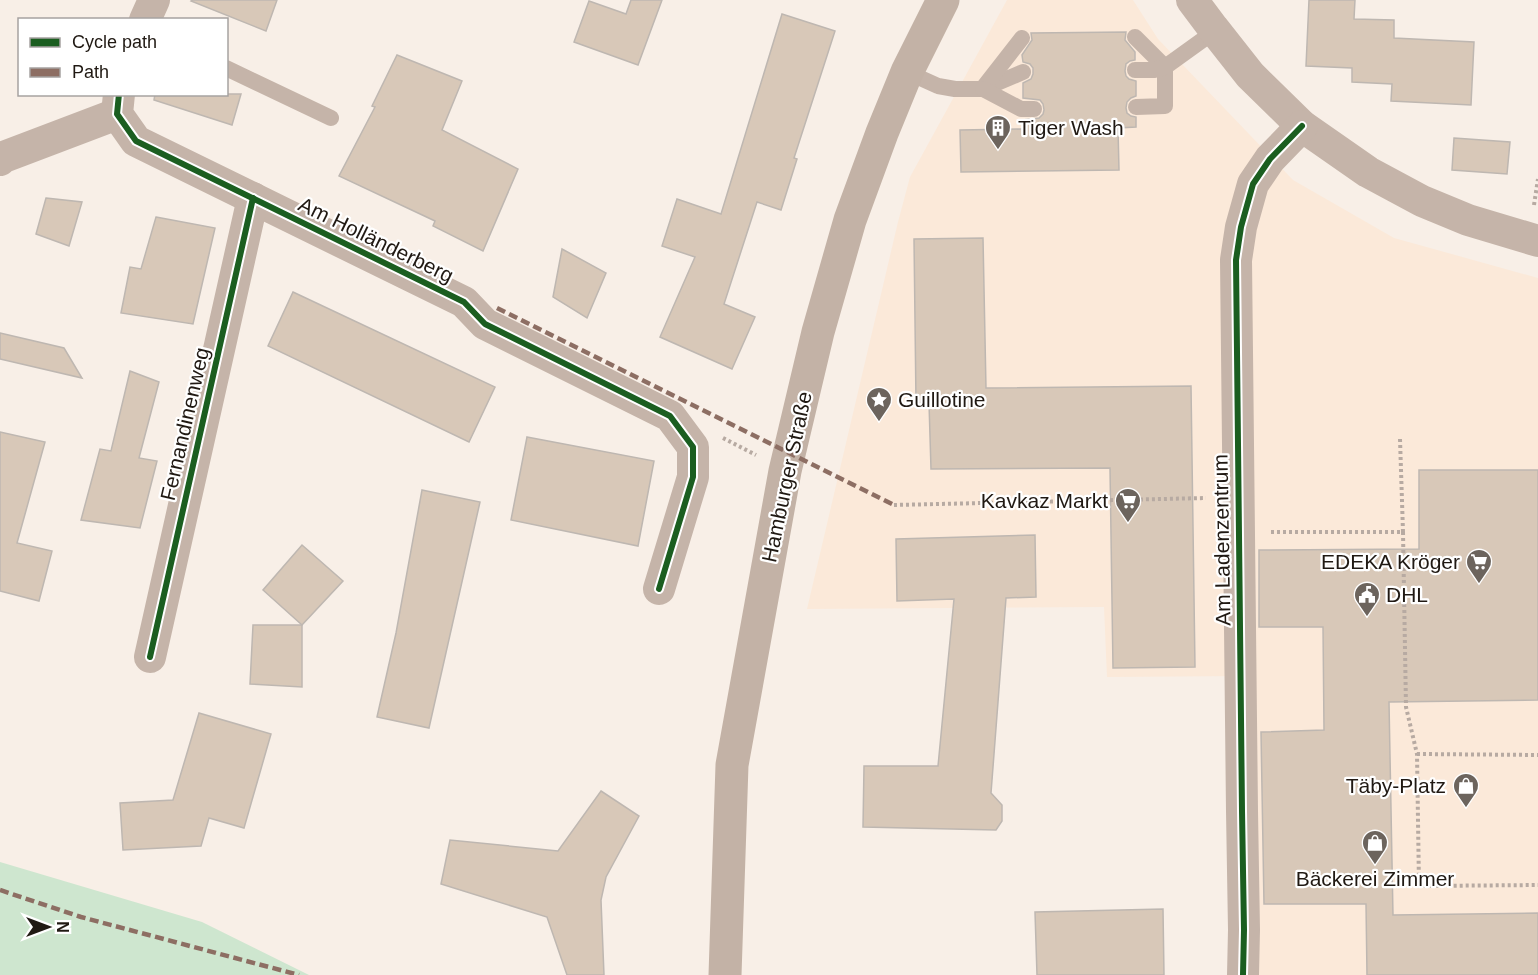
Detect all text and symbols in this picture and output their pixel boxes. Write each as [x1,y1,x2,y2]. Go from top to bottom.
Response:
legend [18,18,228,96]
text: Cycle path [72,32,157,52]
text: Path [72,62,109,82]
building icon: Tiger Wash [983,113,1013,151]
place label: Tiger Wash [1018,116,1124,139]
street label: Am Holländerberg [295,192,457,287]
street label: Fernandinenweg [156,345,213,503]
place icon: Guillotine [864,385,894,423]
place label: Guillotine [898,388,986,411]
street label: Hamburger Straße [757,389,816,564]
street label: Am Ladenzentrum [1209,454,1234,626]
supermarket icon: Kavkaz Markt [1113,486,1143,524]
place label: Kavkaz Markt [981,489,1108,512]
supermarket icon: EDEKA Kröger [1464,547,1494,585]
place label: EDEKA Kröger [1321,550,1460,573]
public building icon: DHL [1352,580,1382,618]
place label: DHL [1386,583,1428,606]
shop icon: Täby-Platz [1451,771,1481,809]
place label: Täby-Platz [1346,774,1446,797]
shop icon: Bäckerei Zimmer [1360,828,1390,866]
place label: Bäckerei Zimmer [1296,867,1454,890]
north arrow [18,897,78,957]
text: N [54,921,71,933]

